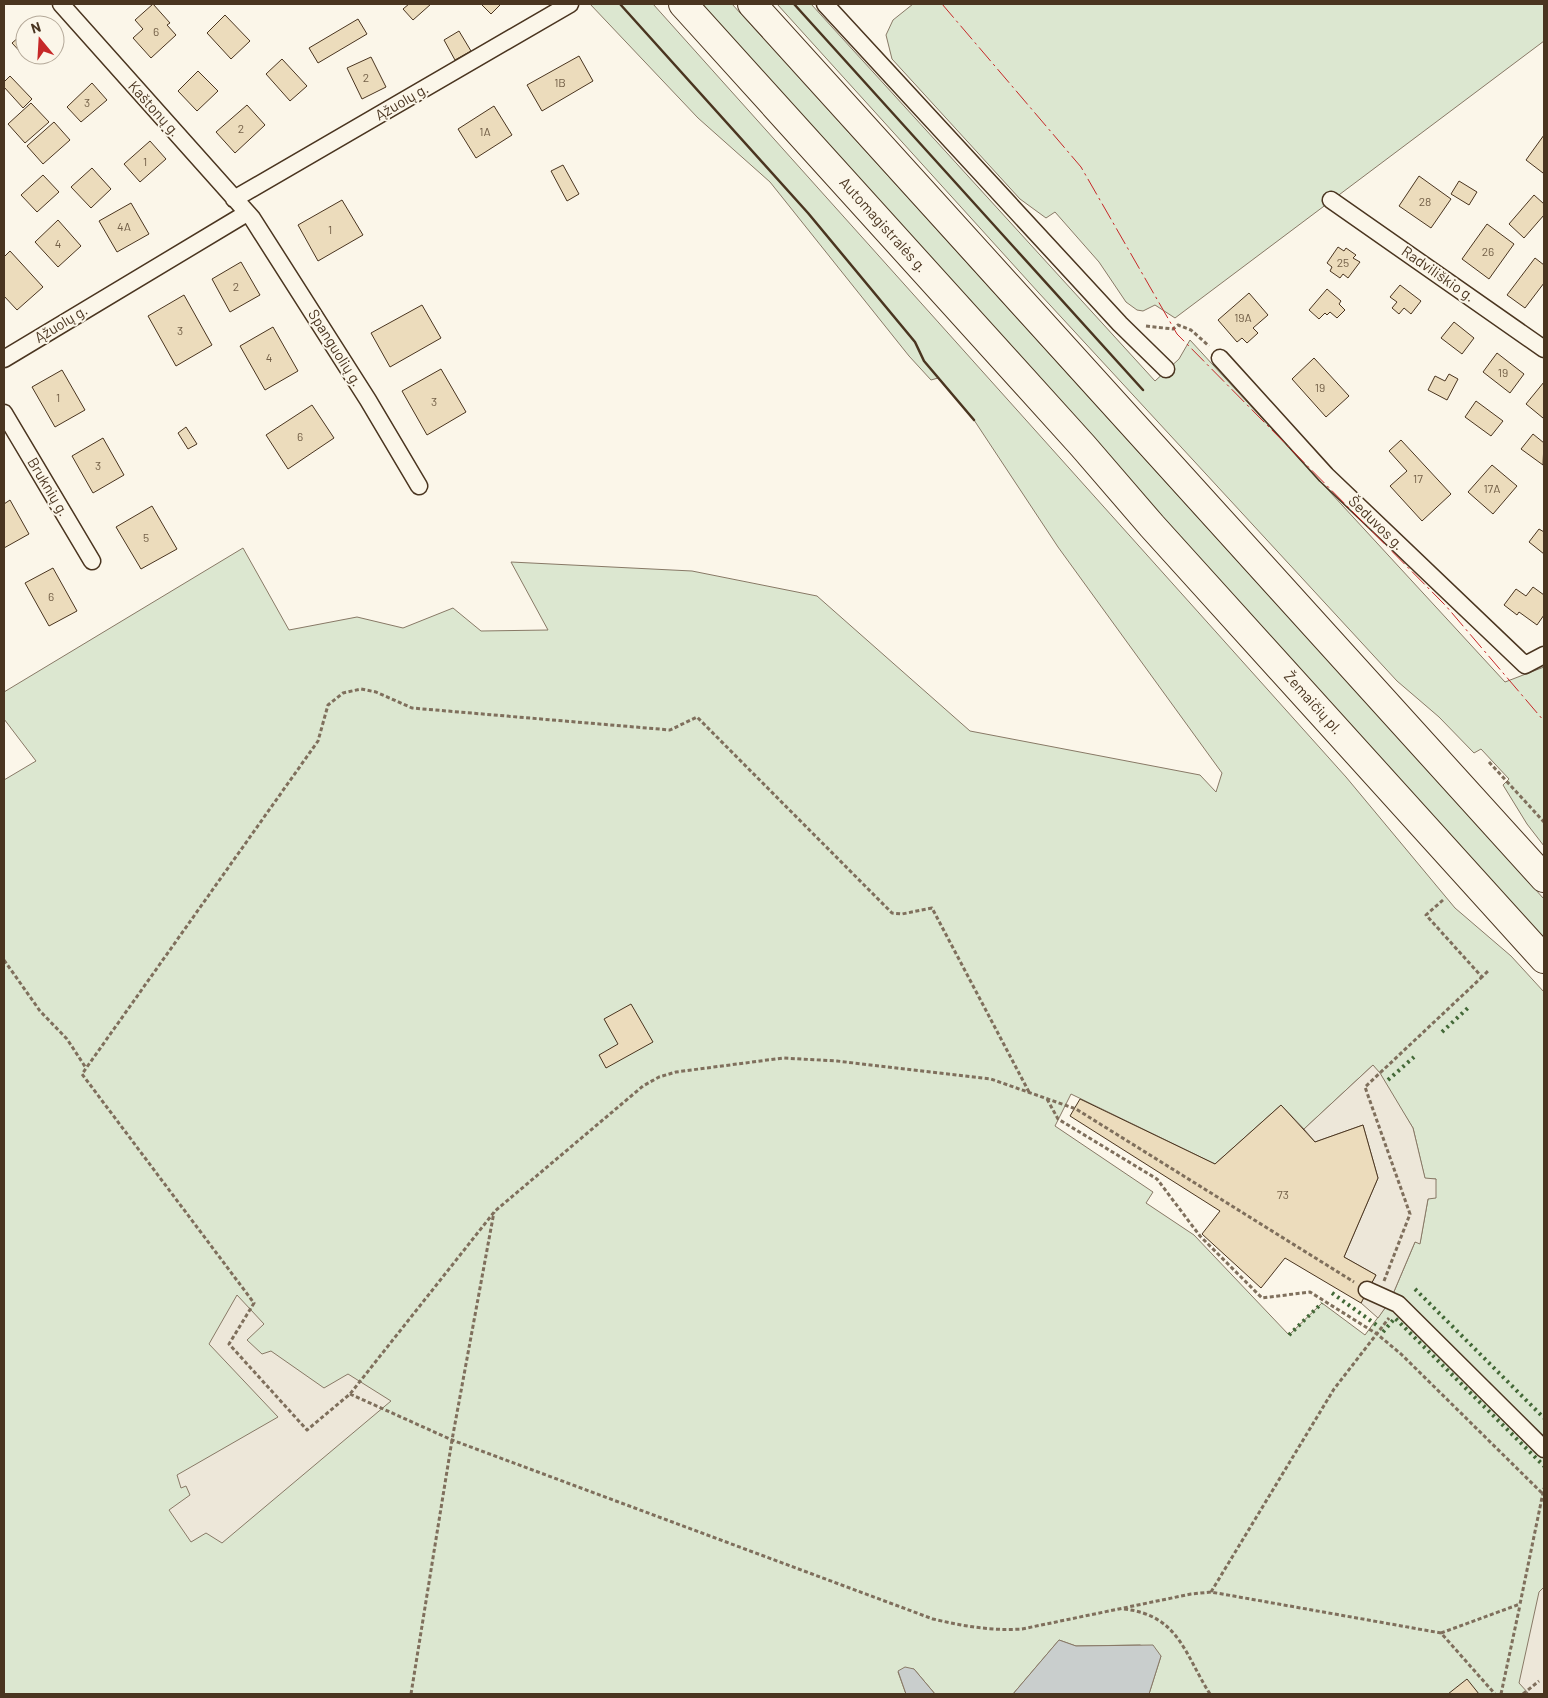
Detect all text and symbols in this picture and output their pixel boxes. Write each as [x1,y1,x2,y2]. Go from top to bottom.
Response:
north arrow [15,15,65,65]
text: N [29,18,43,37]
house number: 6 [153,24,159,38]
house number: 2 [363,70,369,84]
house number: 1B [554,75,566,89]
street label: Kaštonų g. [125,77,184,140]
street label: Ąžuolų g. [372,79,431,124]
house number: 3 [84,95,90,109]
house number: 2 [238,121,244,135]
house number: 1A [479,124,491,138]
house number: 1 [143,154,147,168]
street label: Automagistralės g. [836,173,931,276]
house number: 28 [1419,194,1431,208]
house number: 4A [117,219,131,233]
house number: 1 [328,222,332,236]
house number: 4 [55,236,61,250]
street label: Radviliškio g. [1399,241,1479,305]
house number: 26 [1482,244,1494,258]
house number: 25 [1337,255,1349,269]
house number: 2 [233,279,239,293]
street label: Ąžuolų g. [31,300,90,346]
street label: Spanguolių g. [305,306,367,389]
house number: 19A [1234,310,1252,324]
house number: 3 [177,323,183,337]
house number: 4 [266,350,272,364]
house number: 19 [1498,365,1508,379]
house number: 19 [1315,380,1325,394]
house number: 1 [56,390,60,404]
house number: 3 [431,394,437,408]
house number: 6 [297,429,303,443]
street label: Bruknių g. [24,454,73,519]
house number: 3 [95,458,101,472]
house number: 17 [1413,471,1423,485]
house number: 17A [1483,481,1501,495]
street label: Šeduvos g. [1345,491,1408,553]
house number: 5 [143,530,149,544]
house number: 6 [48,589,54,603]
street label: Žemaičių pl. [1281,667,1347,738]
house number: 73 [1277,1187,1289,1201]

